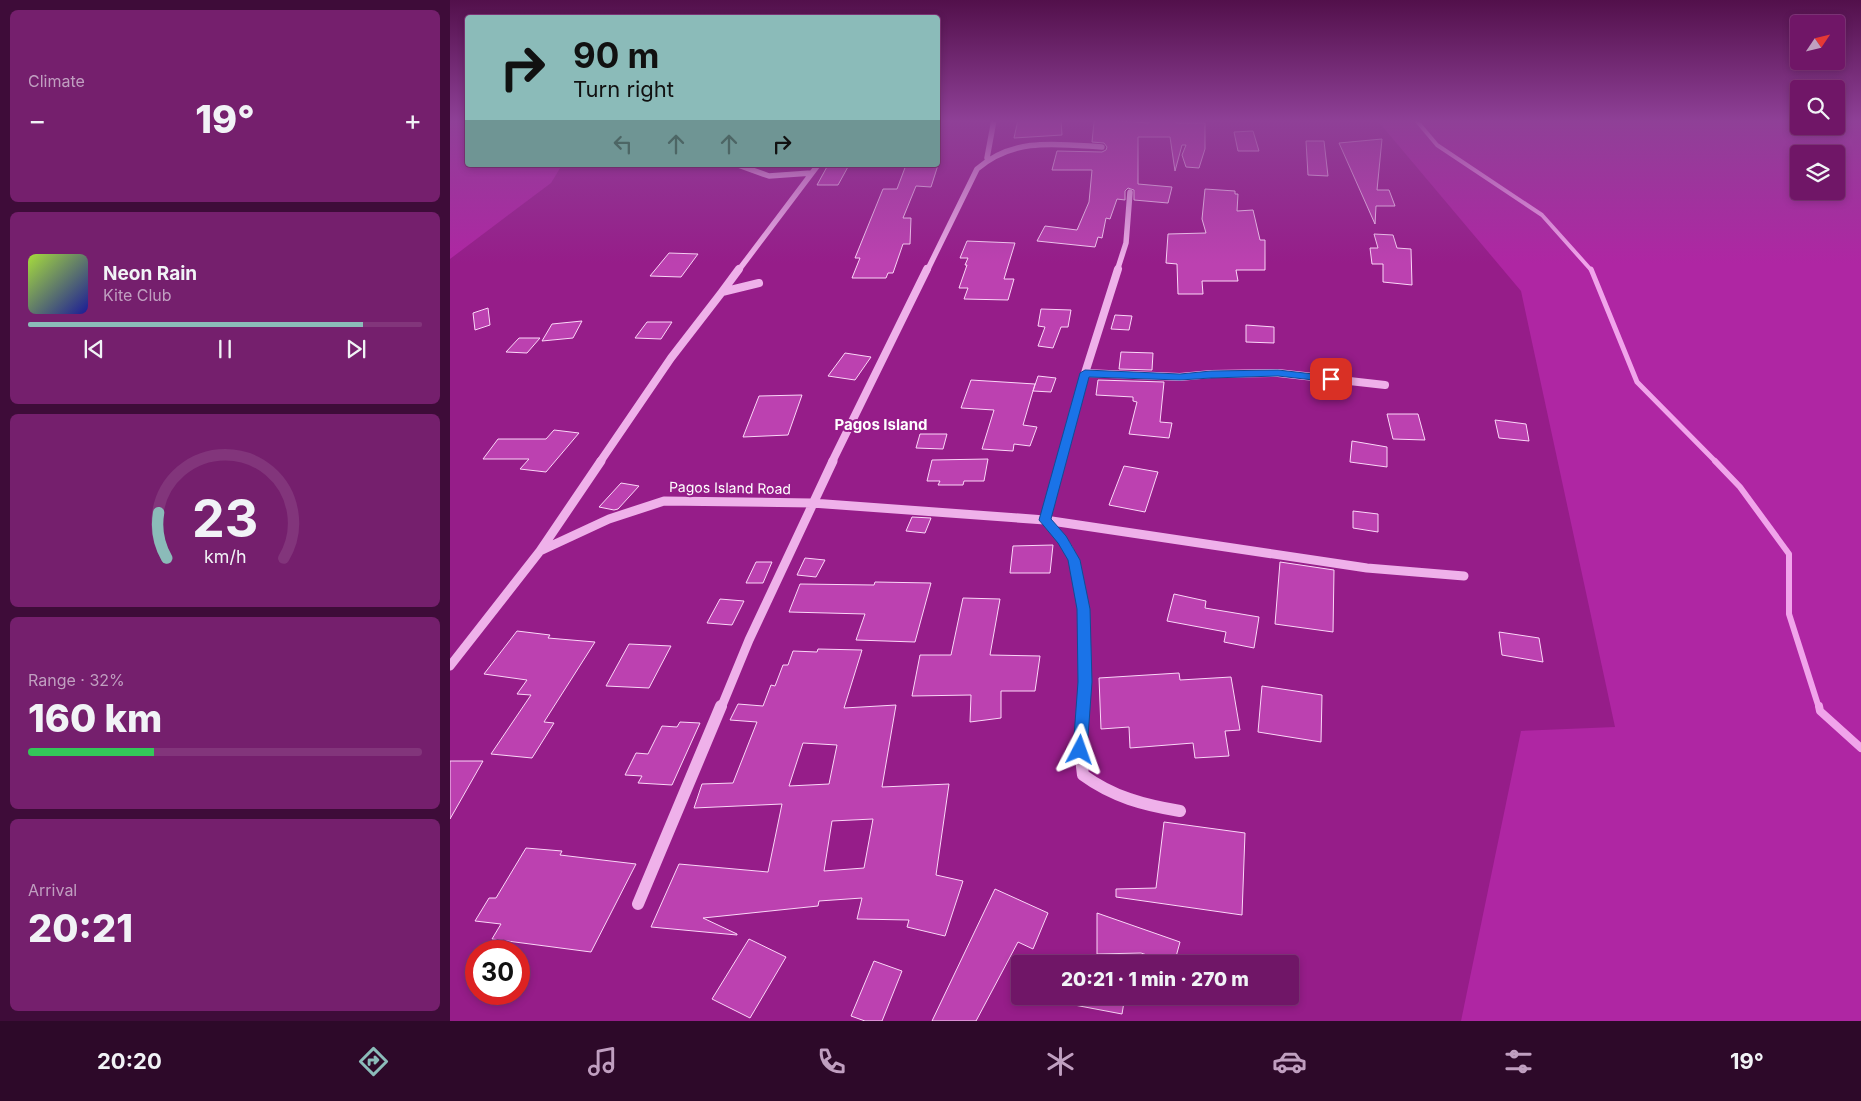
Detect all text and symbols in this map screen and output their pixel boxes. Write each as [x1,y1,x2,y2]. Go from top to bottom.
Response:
north arrow [1790,15,1845,70]
map controls [1790,15,1845,200]
text: 90 m [573,34,660,76]
icon: right [490,35,555,100]
text: Climate [28,71,85,91]
text: Turn right [573,76,674,102]
button: search [1790,80,1845,135]
text: 19° [195,96,255,142]
text: − [28,103,47,137]
text: + [403,103,422,137]
icon: left [609,130,637,158]
icon: ahead [662,130,690,158]
icon: ahead [715,130,743,158]
icon: right [768,130,796,158]
button: layers [1790,145,1845,200]
text: Neon Rain [103,262,197,285]
text: Kite Club [103,285,172,305]
icon: previous [80,335,108,363]
icon: pause [211,335,239,363]
icon: next [342,335,370,363]
pin [1310,358,1352,400]
icon: arrive [1317,365,1345,393]
district label: Pagos Island [834,415,928,434]
street label: Pagos Island Road [669,478,791,497]
text: 23 [192,487,258,550]
text: km/h [204,546,246,567]
text: Range · 32% [28,670,125,690]
text: 160 km [28,695,162,741]
position arrow [1053,723,1105,775]
text: Arrival [28,880,77,900]
text: 20:21 [28,905,133,951]
speed limit sign: 30 [465,940,530,1005]
text: 20:21 · 1 min · 270 m [1061,968,1249,991]
icon: directions [356,1044,391,1079]
icon: music [585,1044,620,1079]
icon: phone [814,1044,849,1079]
icon: climate [1043,1044,1078,1079]
icon: car [1272,1044,1307,1079]
icon: filters [1501,1044,1536,1079]
text: 20:20 [97,1048,162,1074]
text: 19° [1730,1048,1764,1074]

